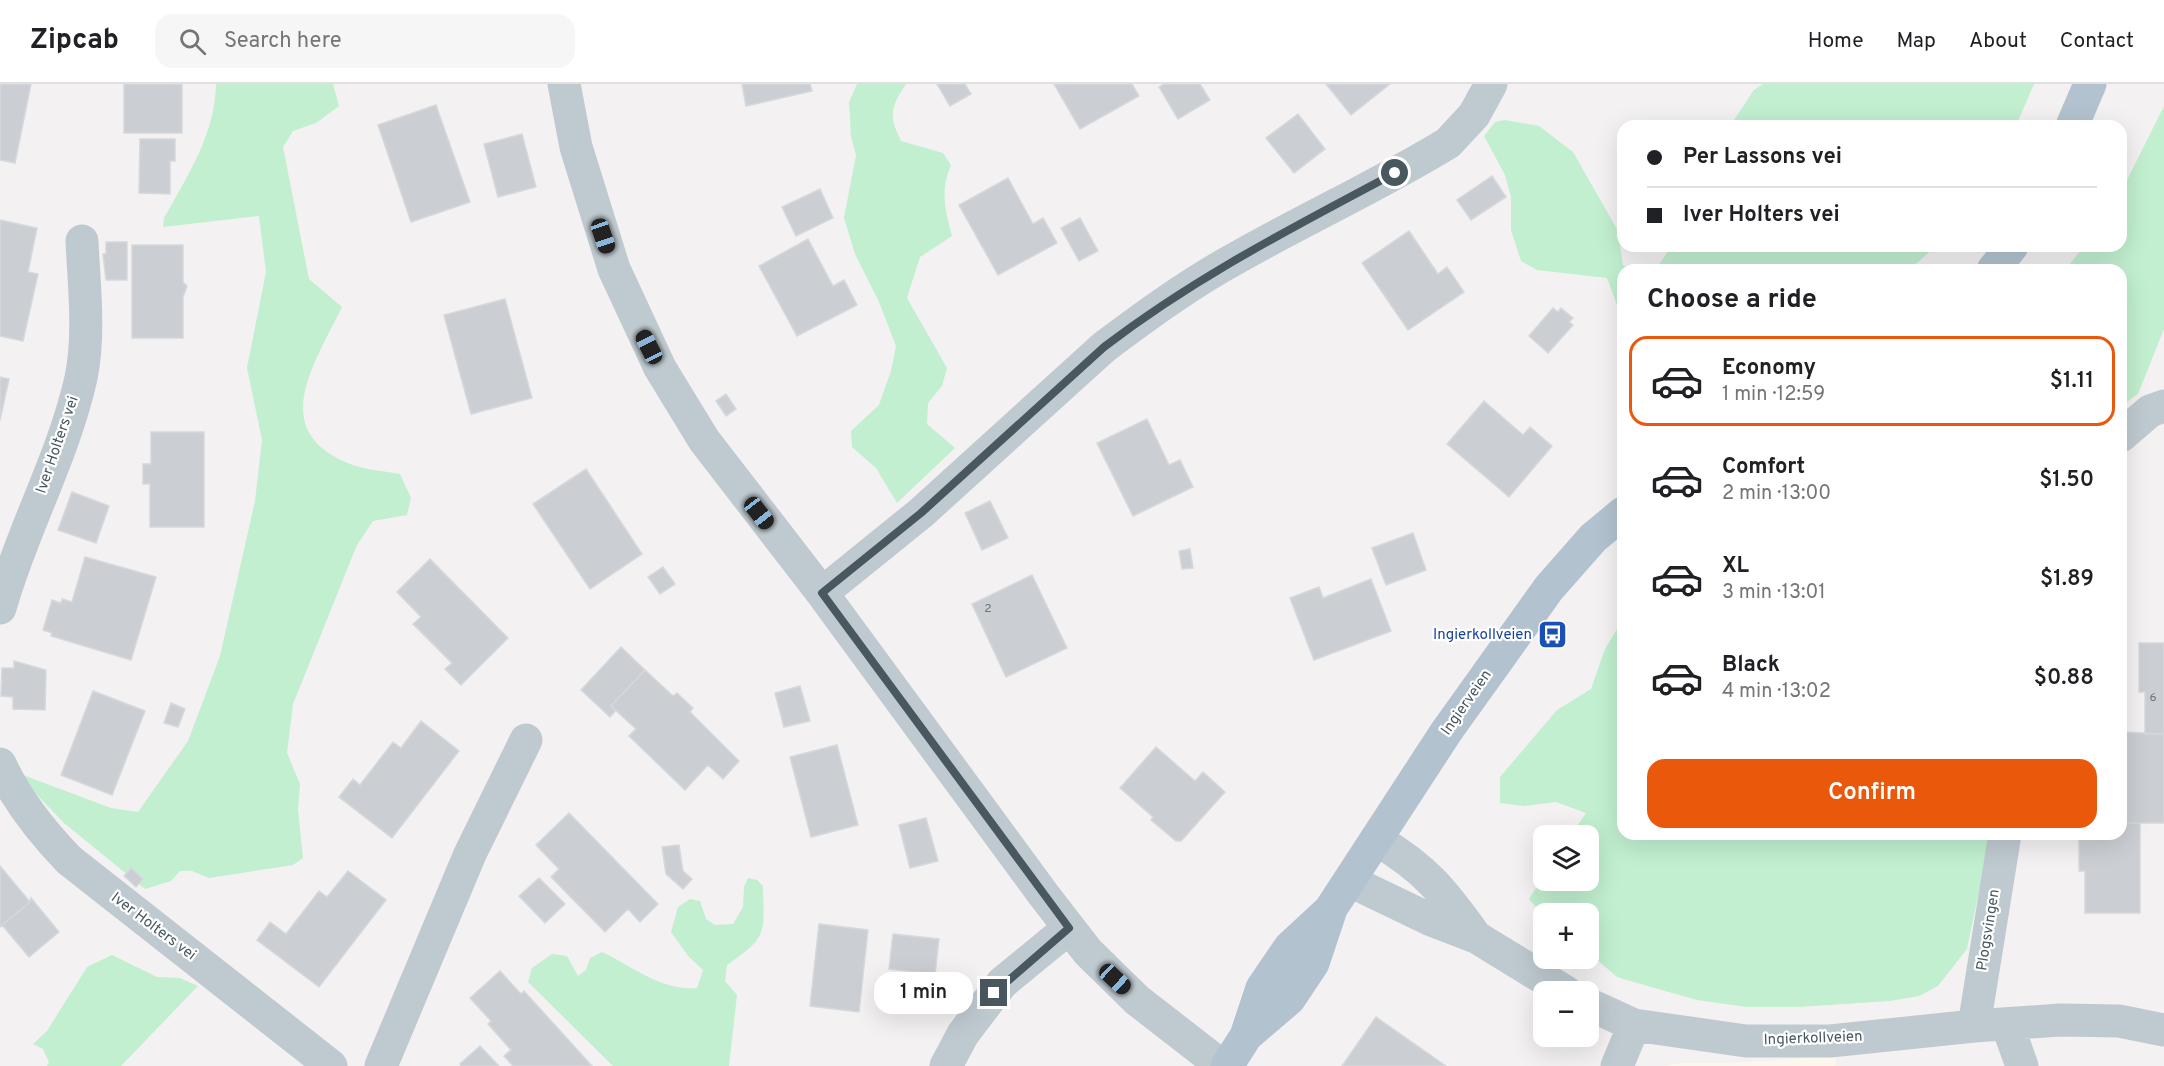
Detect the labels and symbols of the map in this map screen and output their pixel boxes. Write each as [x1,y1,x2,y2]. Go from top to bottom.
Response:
route start [1381,159,1408,186]
car [589,216,617,256]
car [633,327,665,367]
street label: Iver Holters vei [32,394,84,496]
car [741,493,777,533]
house number: 2 [984,601,992,617]
bus stop icon: Ingierkollveien [1537,619,1569,651]
place label: Ingierkollveien [1433,626,1532,645]
street label: Ingierveien [1438,667,1496,739]
house number: 6 [2149,690,2157,706]
street label: Plogsvingen [1973,888,2005,972]
street label: Iver Holters vei [107,889,199,965]
car [1096,960,1134,998]
callout: 1 min [874,972,973,1014]
route end [980,979,1007,1006]
street label: Ingierkollveien [1763,1028,1863,1050]

